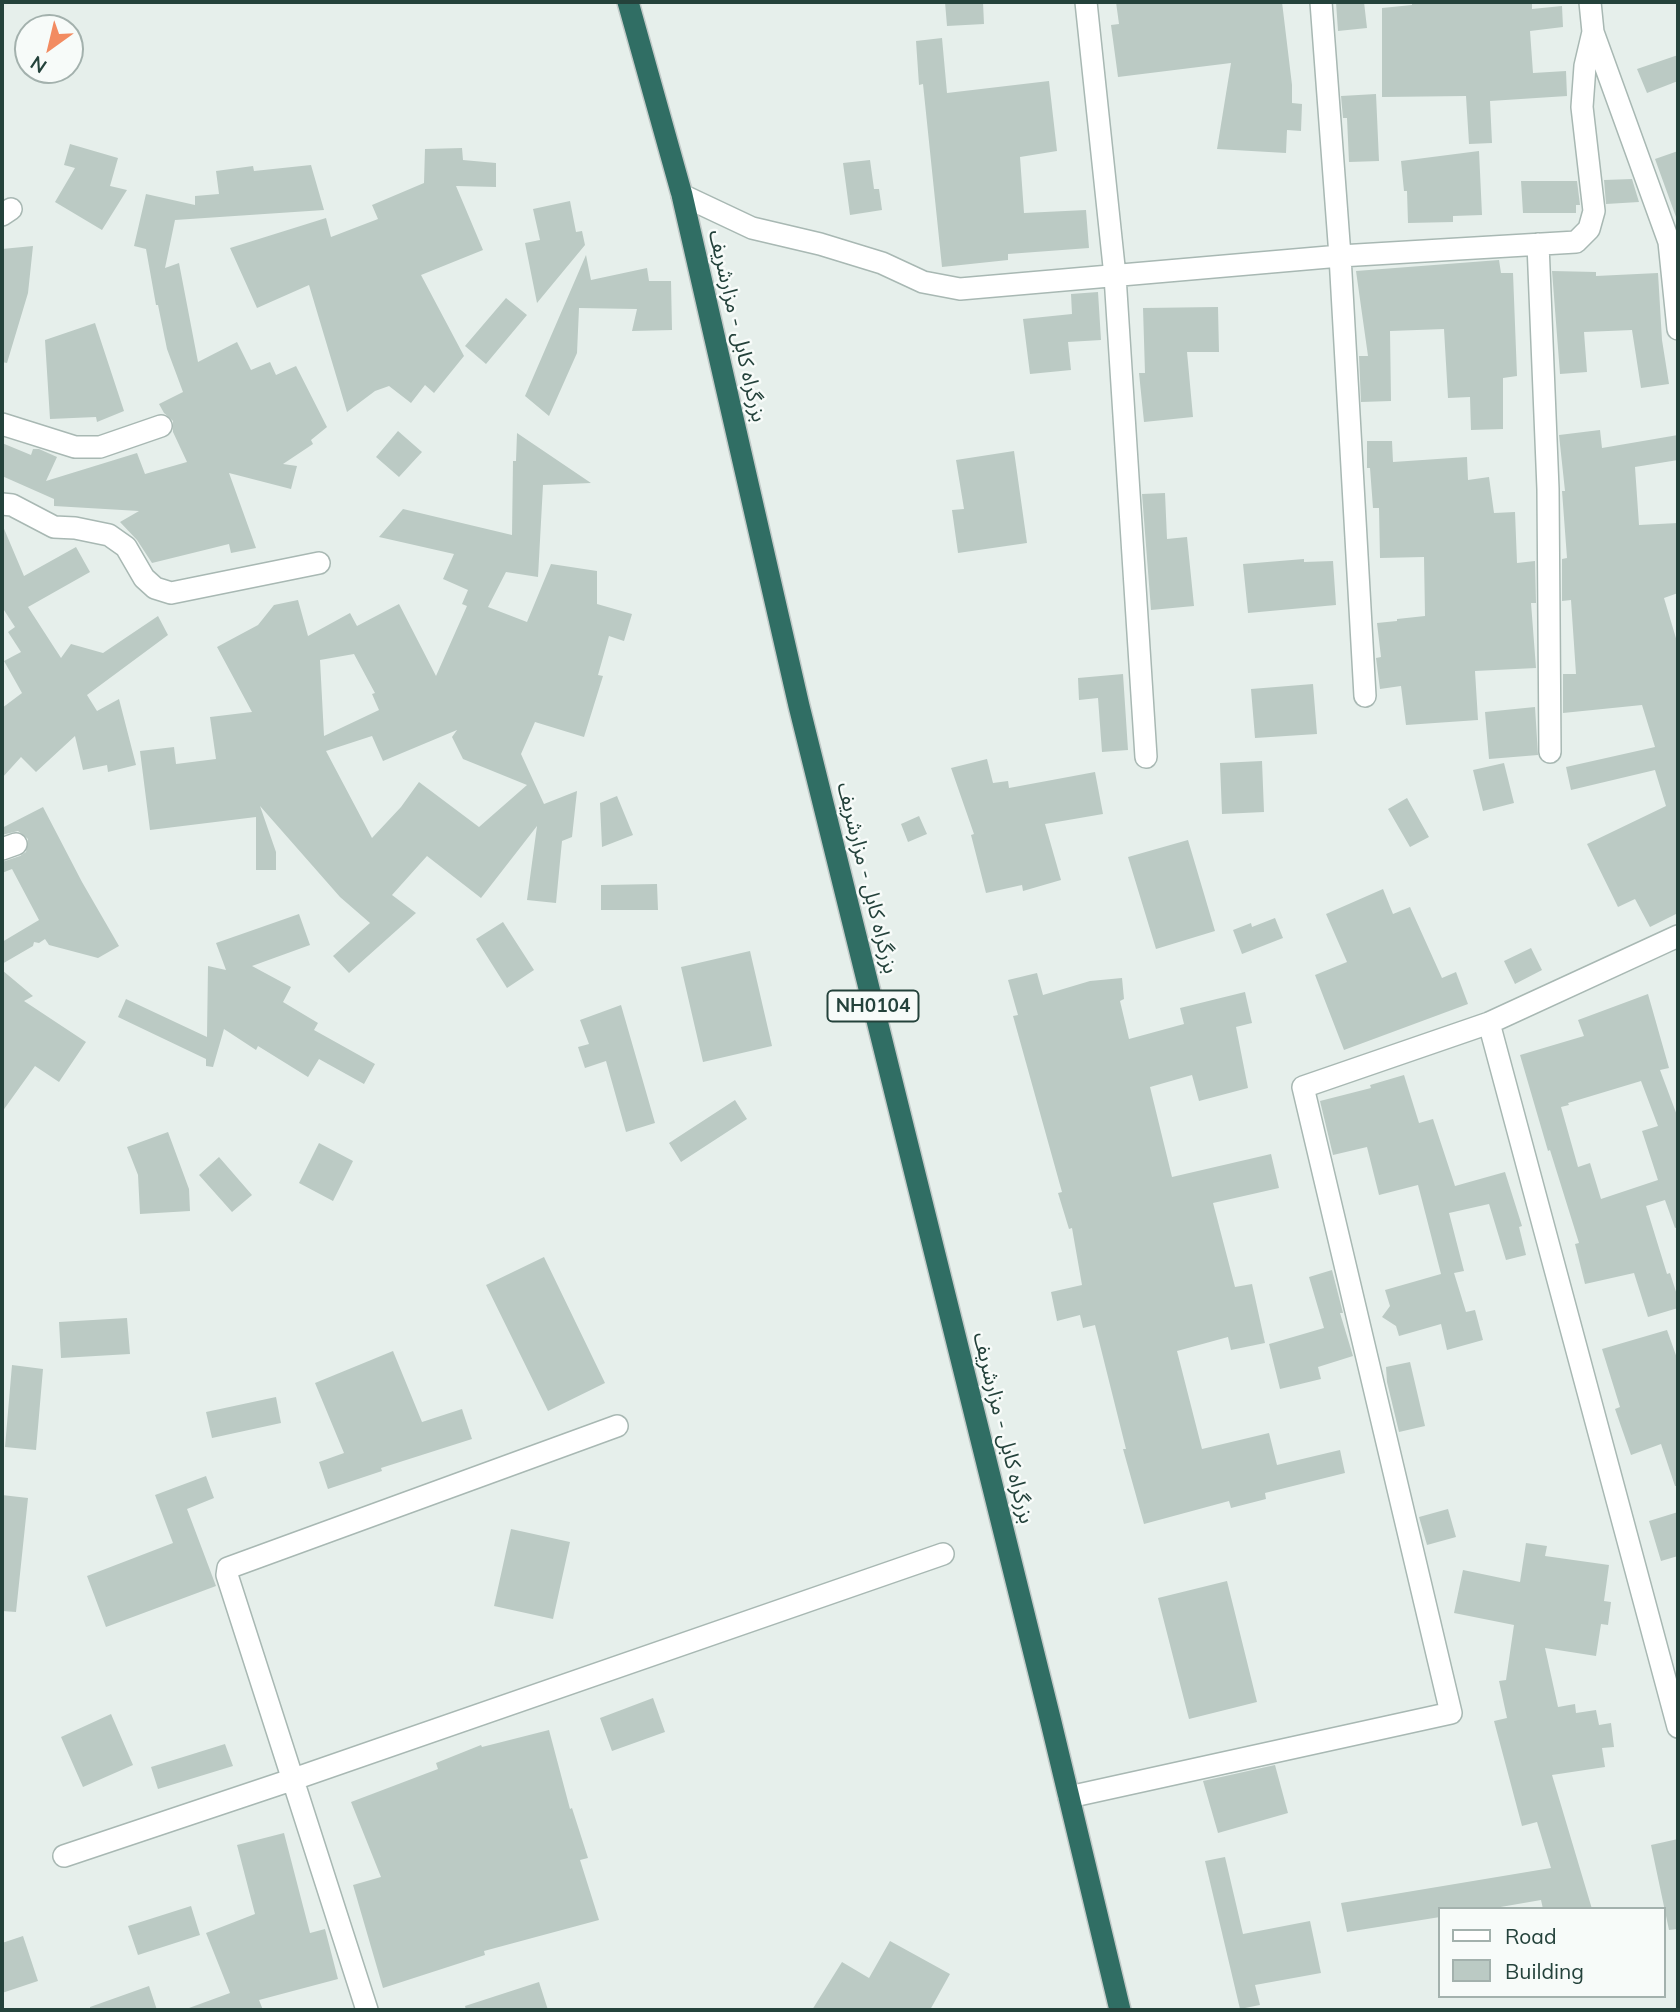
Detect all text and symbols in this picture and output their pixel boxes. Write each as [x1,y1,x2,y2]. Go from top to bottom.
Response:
north arrow [14,14,84,84]
text: N [26,51,51,79]
street label: بزرگراه کابل - مزارشریف [703,228,771,424]
street label: بزرگراه کابل - مزارشریف [831,780,903,976]
road number: NH0104 [828,990,918,1022]
street label: بزرگراه کابل - مزارشریف [967,1330,1039,1526]
legend [1438,1907,1666,1998]
text: Road [1505,1923,1556,1949]
text: Building [1505,1958,1584,1984]

